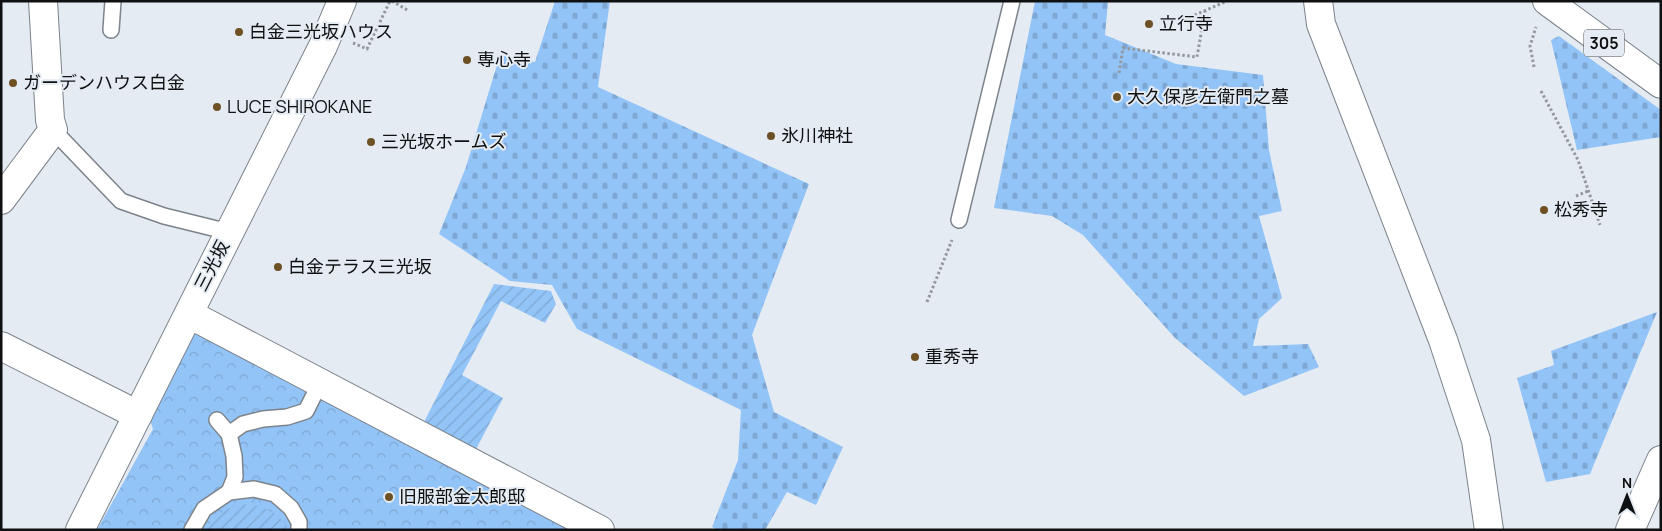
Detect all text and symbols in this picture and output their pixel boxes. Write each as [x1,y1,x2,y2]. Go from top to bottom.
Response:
place label: 立行寺 [1159,11,1213,35]
marker: 立行寺 [1143,18,1155,30]
place label: 白金三光坂ハウス [249,19,393,43]
marker: 白金三光坂ハウス [233,26,245,38]
road number: 305 [1584,29,1624,56]
place label: 専心寺 [477,47,531,71]
marker: 専心寺 [461,54,473,66]
place label: ガーデンハウス白金 [23,70,185,94]
marker: ガーデンハウス白金 [7,77,19,89]
place label: 大久保彦左衛門之墓 [1127,84,1289,108]
marker: 大久保彦左衛門之墓 [1111,91,1123,103]
place label: LUCE SHIROKANE [227,94,372,118]
marker: LUCE SHIROKANE [211,101,223,113]
place label: 氷川神社 [781,123,853,147]
place label: 三光坂ホームズ [381,129,506,153]
marker: 氷川神社 [765,130,777,142]
marker: 三光坂ホームズ [365,136,377,148]
place label: 松秀寺 [1554,197,1608,221]
marker: 松秀寺 [1538,204,1550,216]
street label: 三光坂 [188,236,234,295]
place label: 白金テラス三光坂 [288,254,432,278]
marker: 白金テラス三光坂 [272,261,284,273]
place label: 重秀寺 [925,344,979,368]
marker: 重秀寺 [909,351,921,363]
north arrow [1602,471,1652,521]
text: N [1622,473,1632,492]
place label: 旧服部金太郎邸 [399,484,525,508]
marker: 旧服部金太郎邸 [383,491,395,503]

